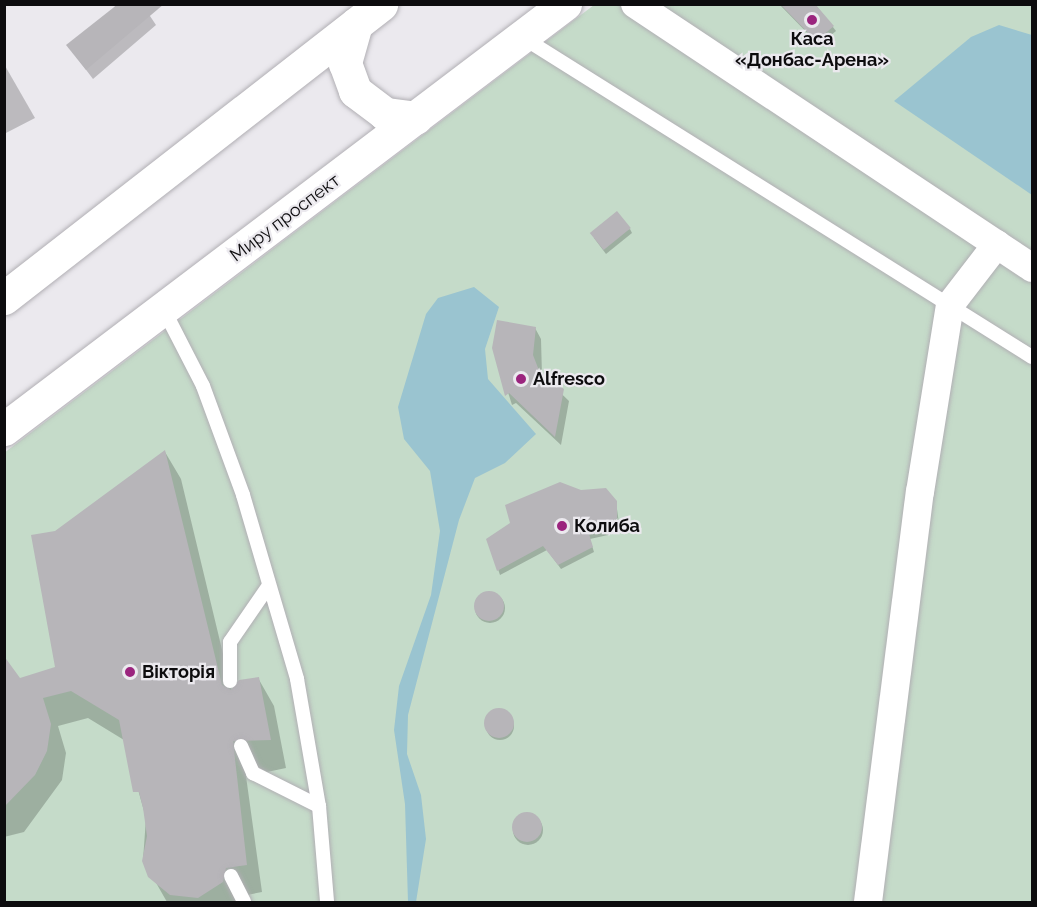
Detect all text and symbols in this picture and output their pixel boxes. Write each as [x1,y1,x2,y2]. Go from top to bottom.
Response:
marker: Каса «Донбас-Арена» [805,13,819,27]
place label: Каса «Донбас-Арена» [735,29,889,72]
street label: Миру проспект [226,170,344,266]
place label: Alfresco [533,368,605,390]
marker: Alfresco [514,372,528,386]
place label: Колиба [574,515,640,537]
marker: Колиба [555,519,569,533]
place label: Вікторія [142,661,215,683]
marker: Вікторія [123,665,137,679]

